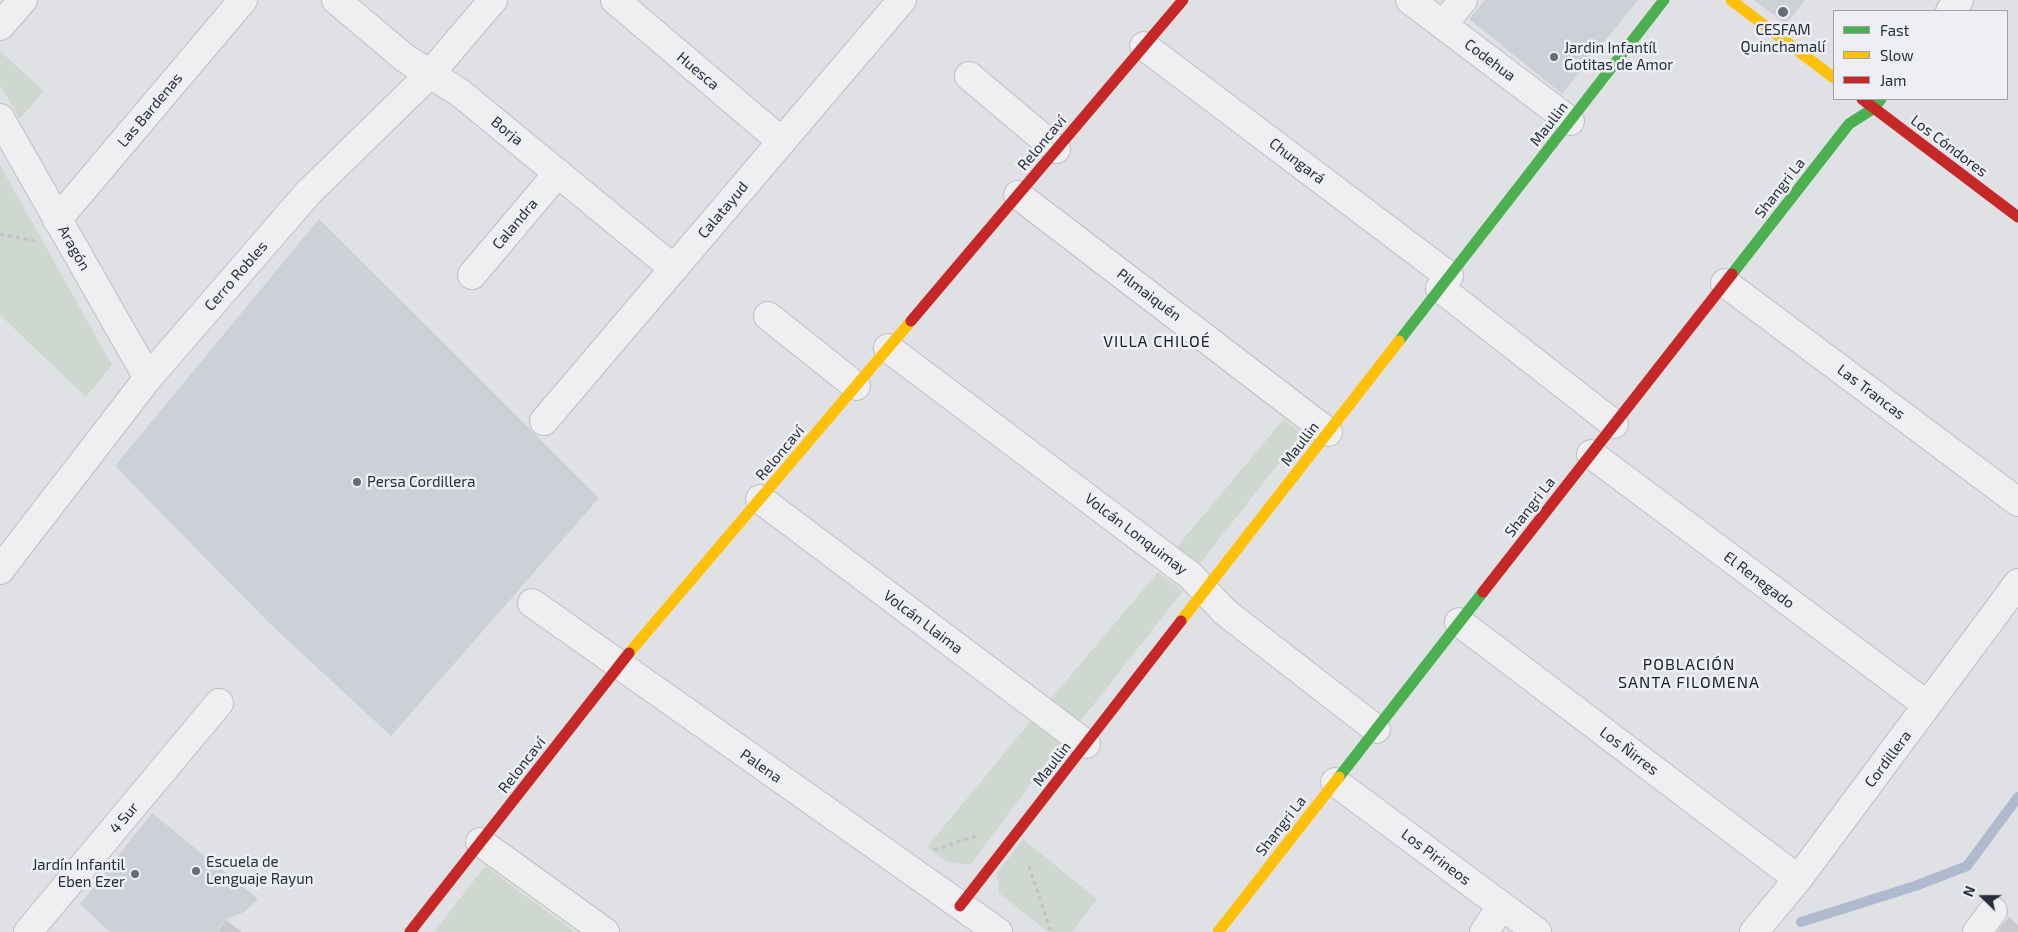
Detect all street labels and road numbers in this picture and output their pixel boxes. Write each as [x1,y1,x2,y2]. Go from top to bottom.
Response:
street label: Codehua [1461,35,1519,85]
street label: Huesca [673,48,723,94]
street label: Las Bardenas [114,69,186,151]
street label: Maullin [1526,98,1572,150]
street label: Los Cóndores [1907,111,1991,181]
street label: Reloncaví [1014,112,1070,174]
street label: Borja [487,113,527,149]
street label: Chungará [1266,134,1328,188]
street label: Shangri La [1751,154,1809,222]
street label: Calatayud [694,178,752,242]
street label: Calandra [488,195,542,253]
street label: Aragón [54,222,94,274]
street label: Cerro Robles [201,237,271,315]
street label: Pilmaiquén [1113,265,1185,325]
street label: Las Trancas [1833,361,1909,423]
street label: Maullin [1277,418,1323,470]
street label: Reloncaví [752,422,808,484]
street label: Shangri La [1501,473,1559,541]
street label: Volcán Lonquimay [1081,489,1191,579]
street label: El Renegado [1720,548,1798,612]
street label: Volcán Llaima [880,586,966,658]
street label: Los Ñirres [1596,723,1662,779]
street label: Cordillera [1861,727,1915,791]
street label: Reloncaví [495,733,549,797]
street label: Maullin [1029,738,1075,790]
street label: Palena [737,745,785,787]
street label: Shangri La [1252,792,1310,860]
street label: 4 Sur [106,799,142,837]
street label: Los Pirineos [1398,825,1474,889]

